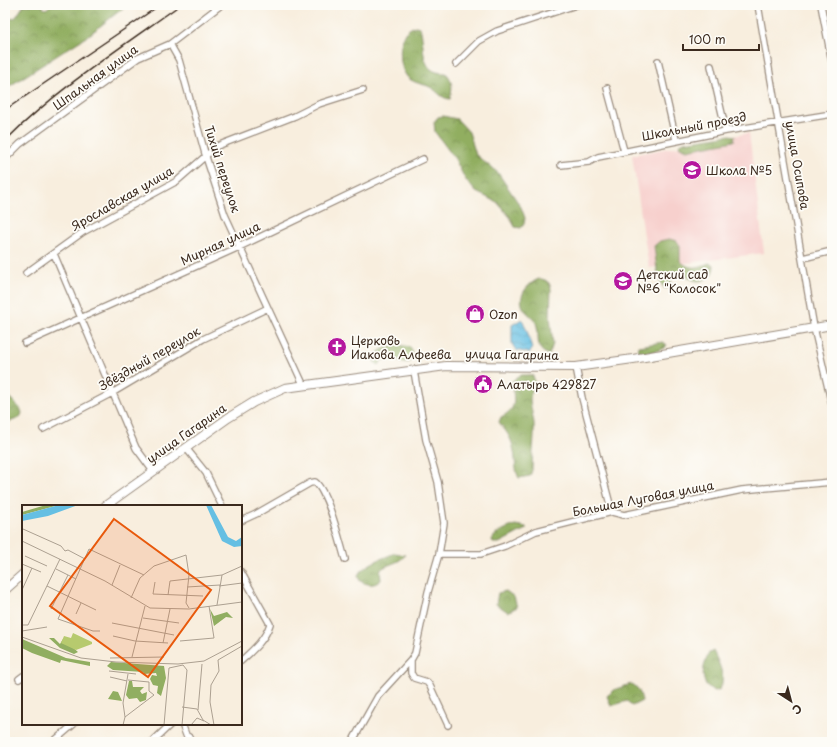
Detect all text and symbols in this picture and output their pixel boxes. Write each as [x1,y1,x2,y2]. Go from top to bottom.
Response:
scale bar [683,26,759,52]
text: 100 m [689,30,726,48]
street label: Шпальная улица [49,40,142,114]
street label: Школьный проезд [640,107,748,145]
street label: улица Осипова [781,119,815,211]
street label: Тихий переулок [200,123,246,216]
school or university icon: Школа №5 [681,159,703,181]
street label: Ярославская улица [67,161,177,235]
place label: Школа №5 [706,161,772,179]
street label: Мирная улица [177,216,263,269]
place label: Детский сад №6 "Колосок" [636,265,721,297]
school or university icon: Детский сад №6 "Колосок" [612,270,634,292]
shop icon: Ozon [464,303,486,325]
place label: Ozon [489,305,518,323]
street label: Звёздный переулок [95,321,204,394]
place label: Церковь Иакова Алфеева [351,331,452,363]
church icon: Церковь Иакова Алфеева [326,336,348,358]
street label: улица Гагарина [465,344,559,364]
public building icon: Алатырь 429827 [472,373,494,395]
place label: Алатырь 429827 [497,375,597,393]
street label: улица Гагарина [142,399,230,467]
street label: Большая Луговая улица [571,475,715,521]
inset map [22,505,242,725]
north arrow [771,681,811,721]
text: С [789,700,806,719]

